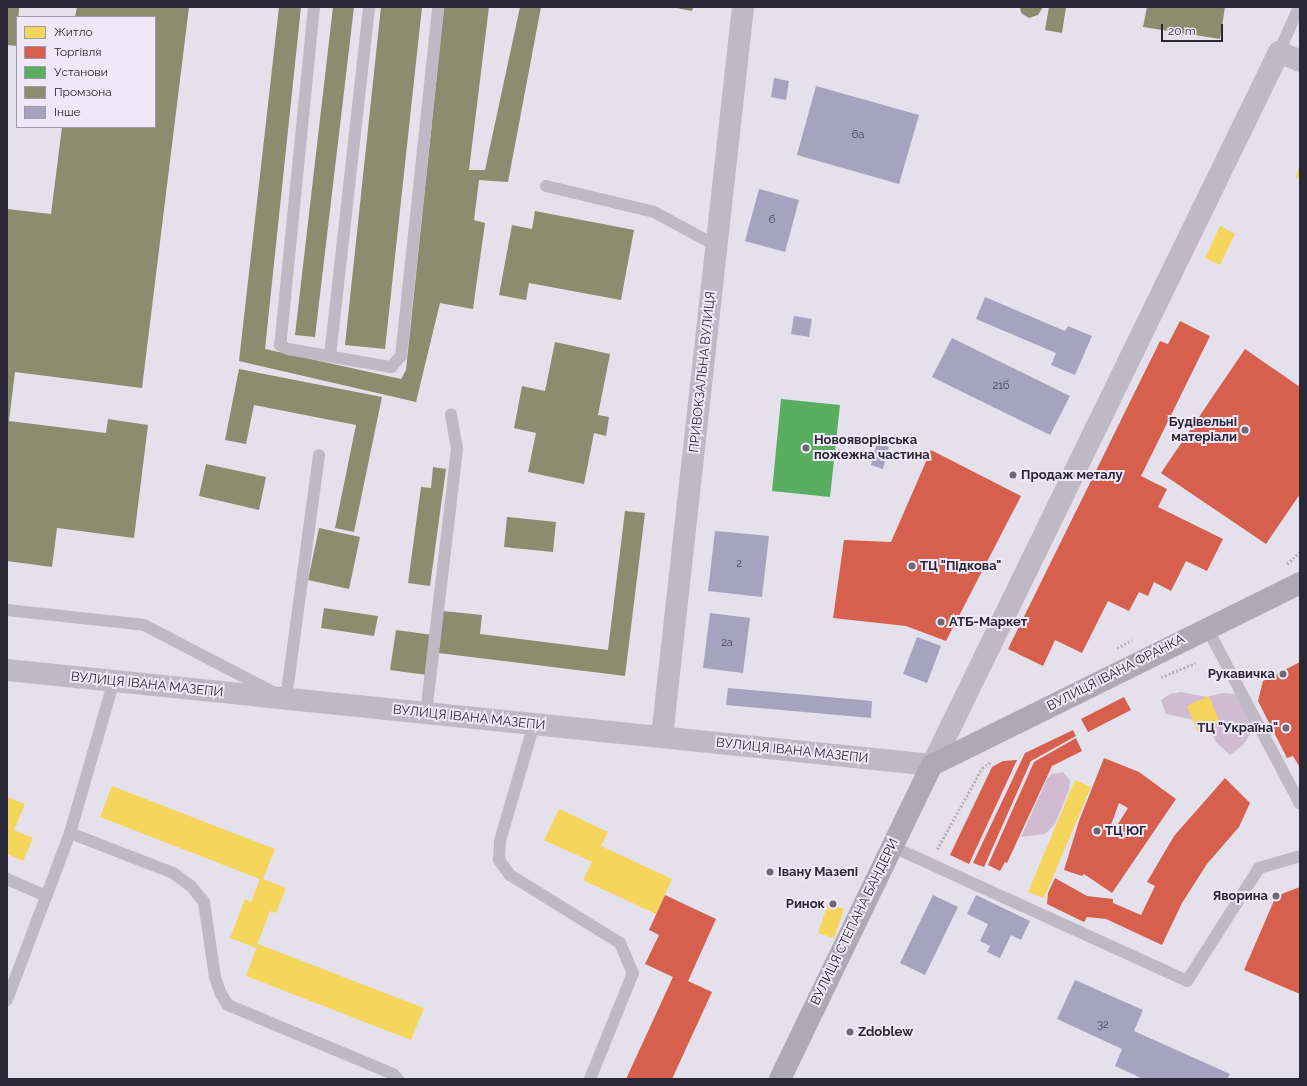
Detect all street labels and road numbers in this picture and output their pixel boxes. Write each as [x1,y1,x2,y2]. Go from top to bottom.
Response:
street label: ПРИВОКЗАЛЬНА ВУЛИЦЯ [687,290,719,454]
street label: ВУЛИЦЯ ІВАНА ФРАНКА [1044,631,1188,715]
street label: ВУЛИЦЯ ІВАНА МАЗЕПИ [70,669,224,701]
street label: ВУЛИЦЯ ІВАНА МАЗЕПИ [392,702,546,734]
street label: ВУЛИЦЯ ІВАНА МАЗЕПИ [715,735,869,767]
street label: ВУЛИЦЯ СТЕПАНА БАНДЕРИ [808,836,902,1008]

